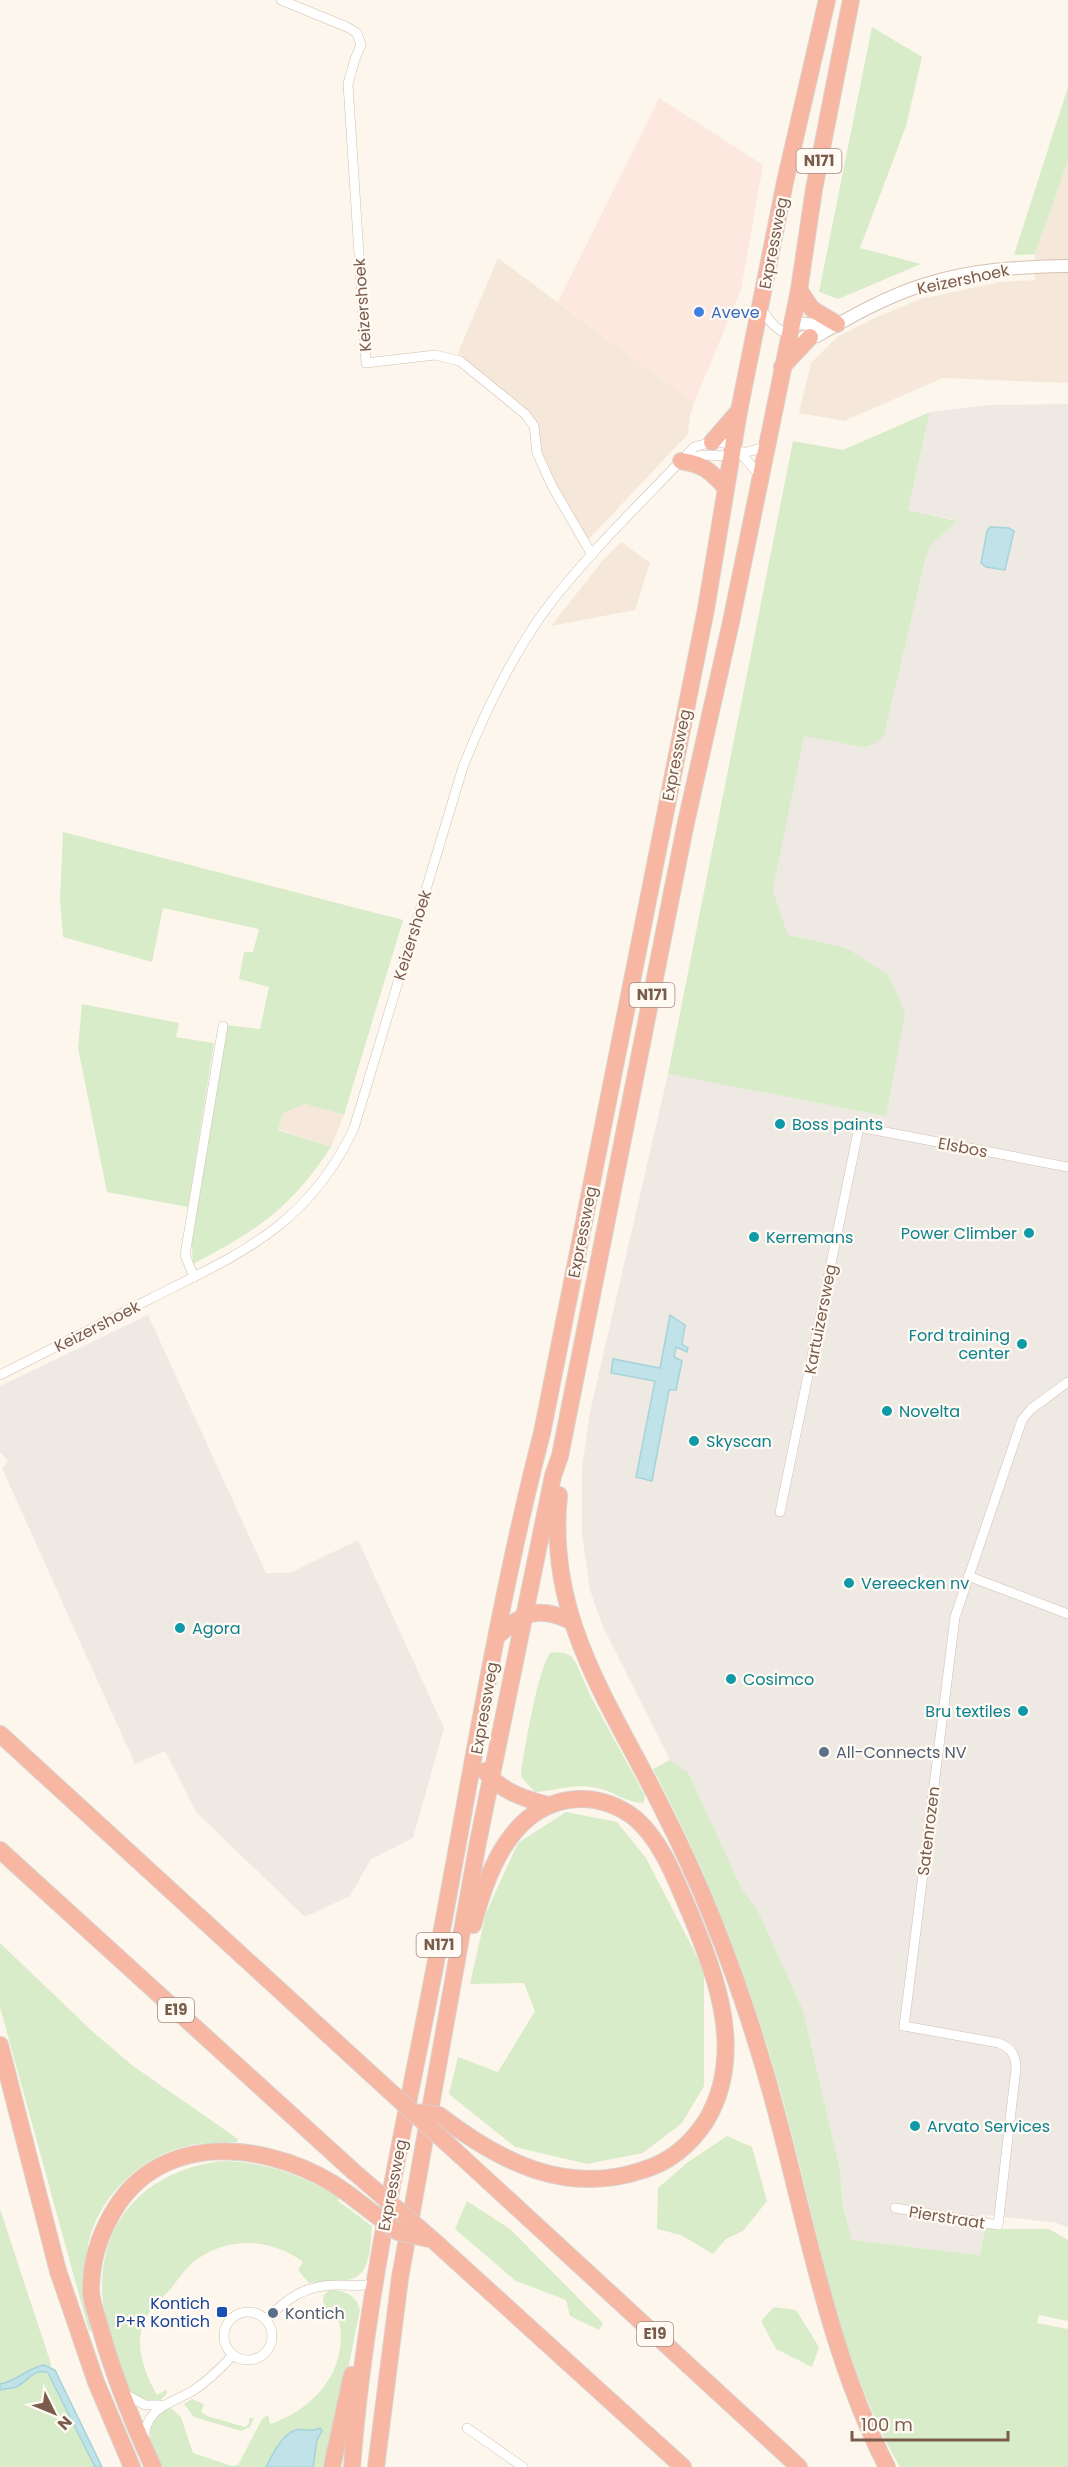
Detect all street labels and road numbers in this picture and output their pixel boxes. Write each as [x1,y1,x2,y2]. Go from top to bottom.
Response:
road number: N171 [796,149,842,173]
street label: Expressweg [753,195,794,291]
street label: Keizershoek [348,257,377,352]
street label: Keizershoek [915,258,1012,300]
street label: Expressweg [656,707,697,803]
street label: Keizershoek [388,886,437,983]
road number: N171 [630,983,674,1007]
street label: Elsbos [936,1131,990,1164]
street label: Expressweg [562,1184,603,1280]
street label: Kartuizersweg [799,1262,842,1376]
street label: Keizershoek [50,1295,145,1358]
street label: Expressweg [465,1660,504,1756]
street label: Satenrozen [912,1785,945,1877]
road number: N171 [416,1933,462,1957]
road number: E19 [158,1998,194,2022]
street label: Expressweg [372,2137,413,2233]
street label: Pierstraat [907,2200,987,2235]
road number: E19 [637,2322,673,2346]

